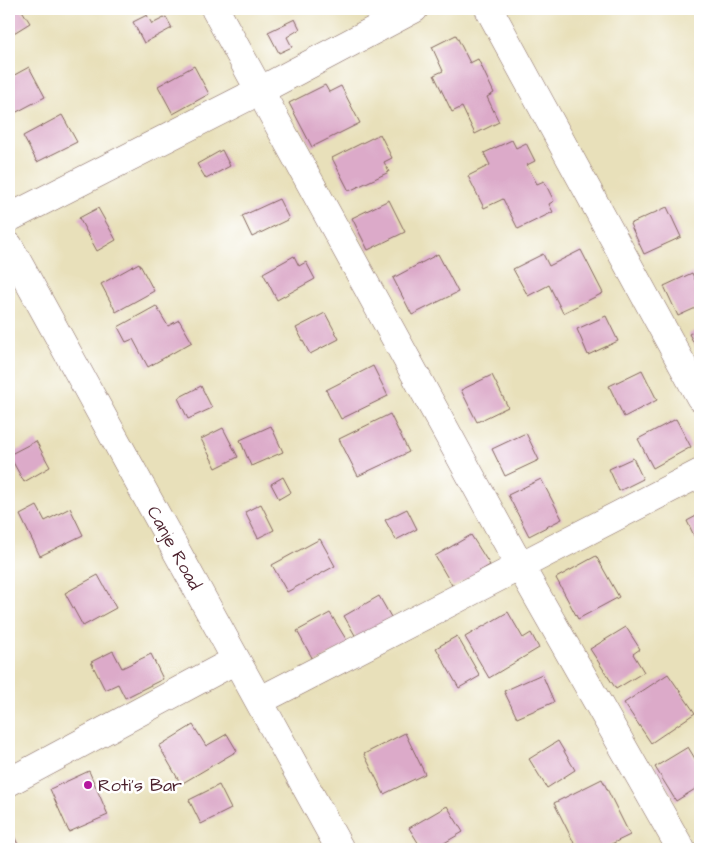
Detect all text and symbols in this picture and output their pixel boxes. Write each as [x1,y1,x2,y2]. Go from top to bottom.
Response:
street label: Canje Road [141,502,207,594]
place label: Roti's Bar [98,773,182,798]
marker: Roti's Bar [82,779,94,791]

